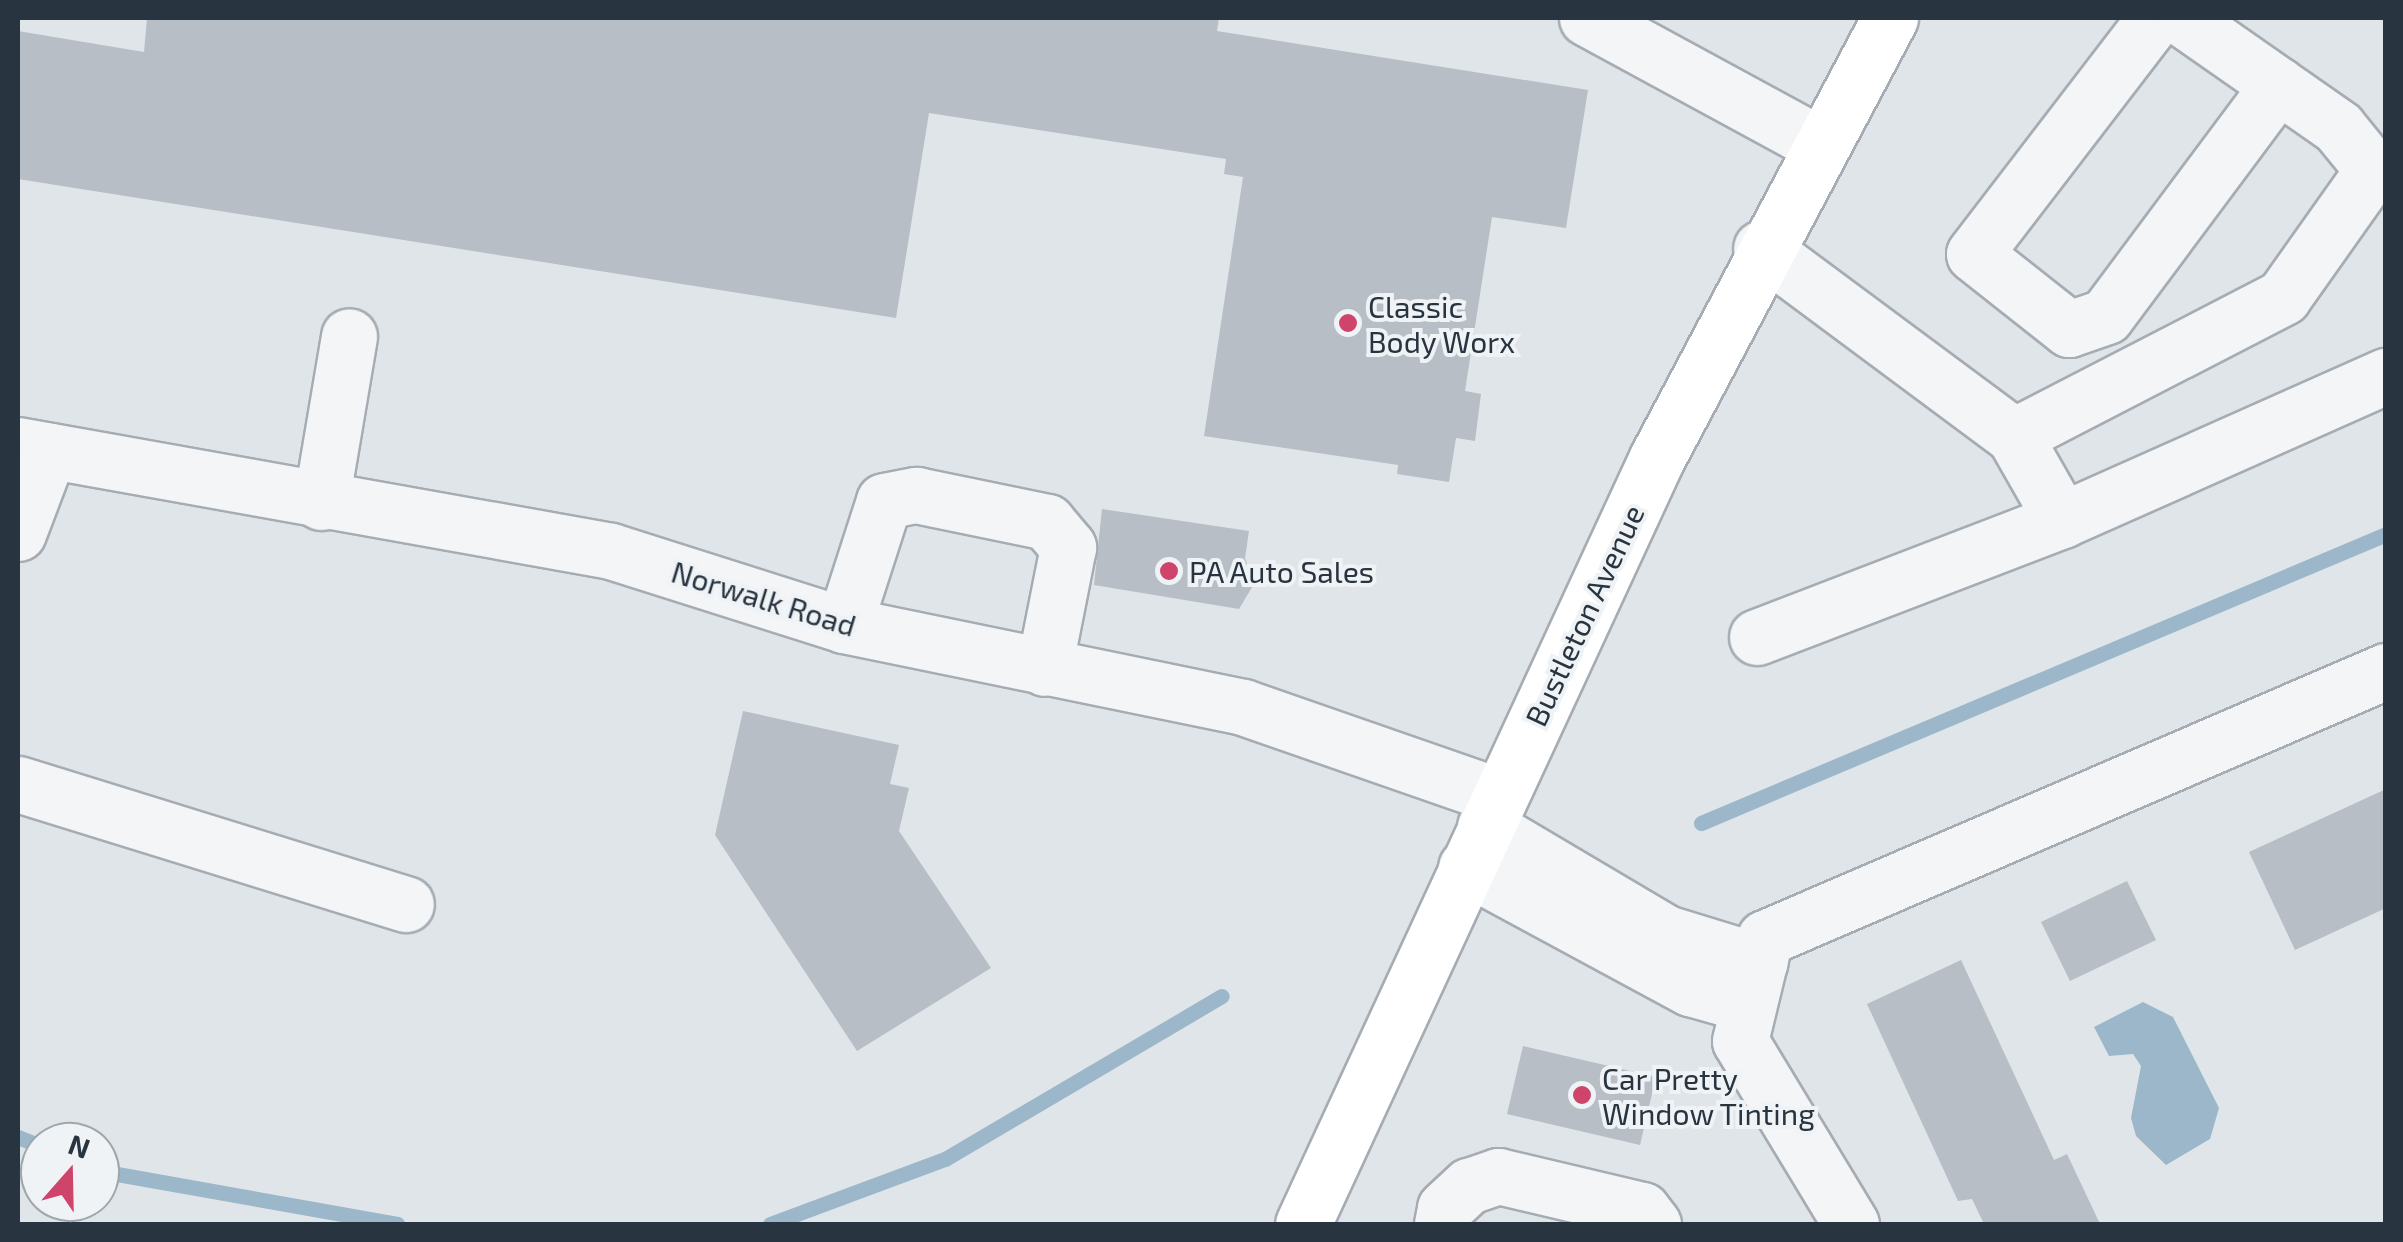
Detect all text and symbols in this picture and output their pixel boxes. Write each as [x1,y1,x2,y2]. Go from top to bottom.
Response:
place label: Classic Body Worx [1368,288,1516,358]
marker: Classic Body Worx [1337,312,1359,334]
street label: Bustleton Avenue [1517,498,1651,732]
street label: Norwalk Road [667,553,861,643]
place label: PA Auto Sales [1189,553,1375,589]
marker: PA Auto Sales [1158,560,1180,582]
place label: Car Pretty Window Tinting [1602,1060,1816,1130]
marker: Car Pretty Window Tinting [1571,1084,1593,1106]
north arrow [20,1122,120,1222]
text: N [64,1126,95,1165]

